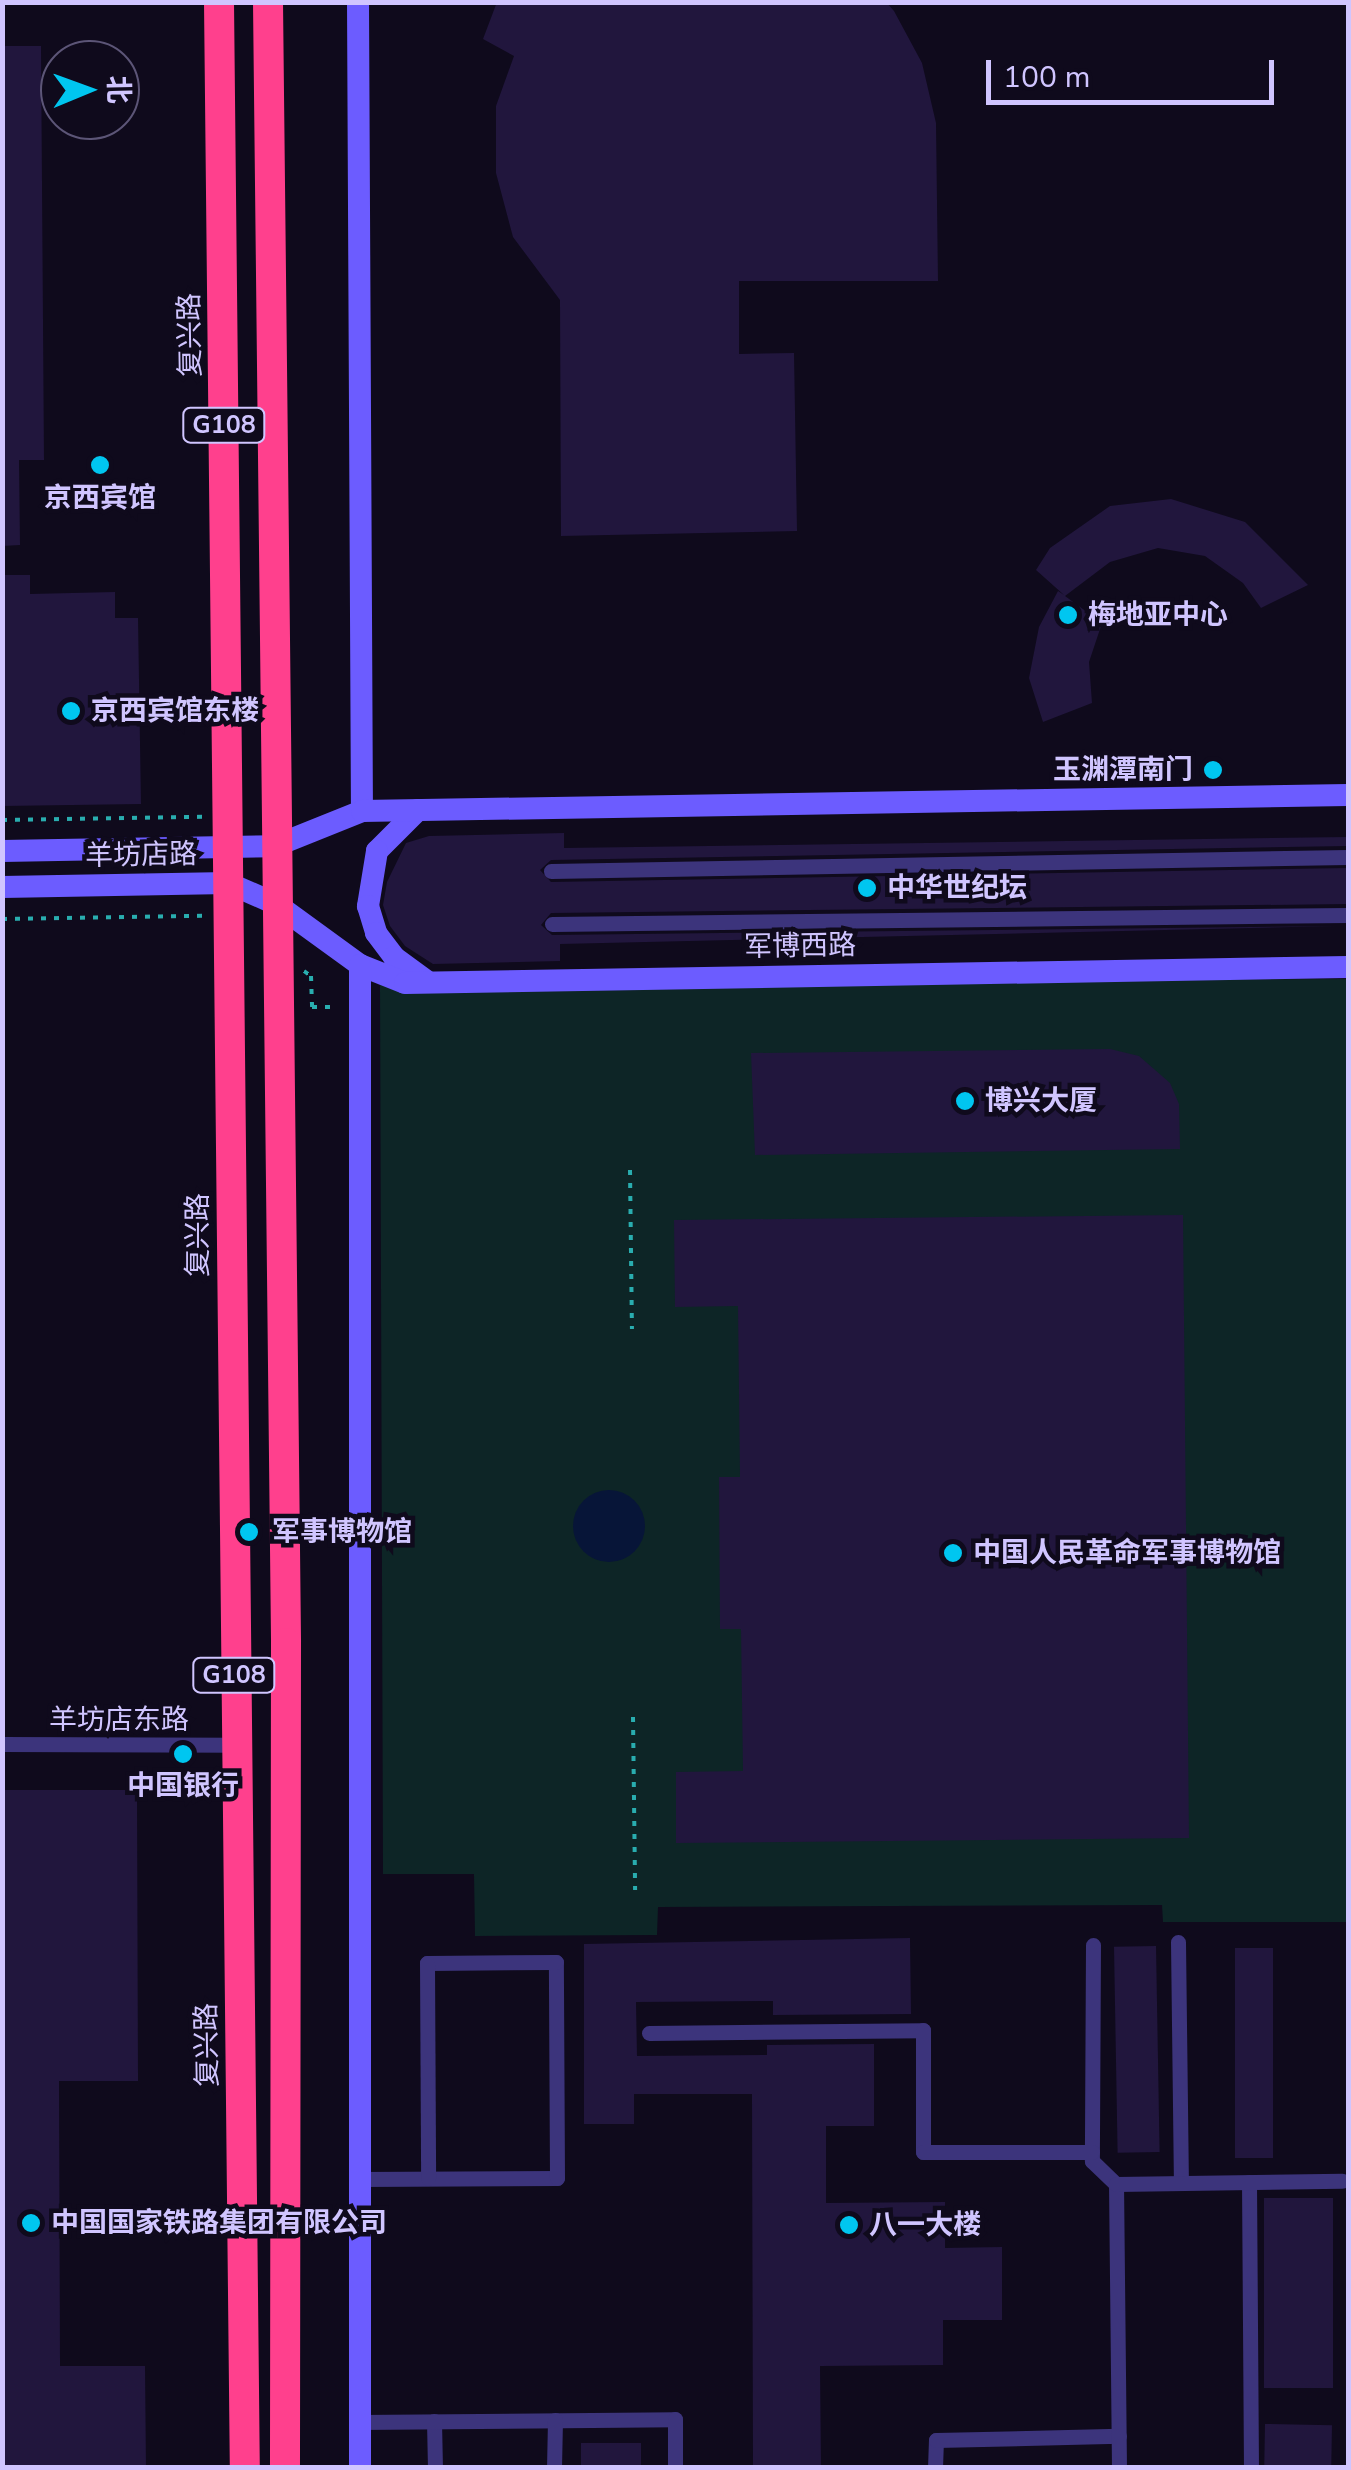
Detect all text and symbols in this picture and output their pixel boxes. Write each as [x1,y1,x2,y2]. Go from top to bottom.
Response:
north arrow [40,40,140,140]
scale bar [991,40,1278,102]
text: 100 m [1003,57,1090,98]
text: 北 [99,75,137,104]
street label: 复兴路 [172,293,208,377]
road number: G108 [182,405,266,445]
marker: 京西宾馆 [89,454,111,476]
place label: 京西宾馆 [44,481,156,515]
place label: 梅地亚中心 [1088,598,1228,632]
marker: 梅地亚中心 [1057,604,1079,626]
place label: 京西宾馆东楼 [91,694,259,728]
marker: 京西宾馆东楼 [60,700,82,722]
place label: 玉渊潭南门 [1053,753,1193,787]
marker: 玉渊潭南门 [1202,759,1224,781]
street label: 羊坊店路 [85,837,197,873]
place label: 中华世纪坛 [887,871,1027,905]
marker: 中华世纪坛 [856,877,878,899]
street label: 军博西路 [744,928,856,964]
place label: 博兴大厦 [985,1084,1097,1118]
marker: 博兴大厦 [954,1090,976,1112]
street label: 复兴路 [181,1193,215,1277]
place label: 军事博物馆 [272,1515,412,1549]
marker: 军事博物馆 [236,1519,262,1545]
place label: 中国人民革命军事博物馆 [973,1536,1281,1570]
marker: 中国人民革命军事博物馆 [942,1542,964,1564]
road number: G108 [192,1655,276,1695]
street label: 羊坊店东路 [49,1703,189,1737]
marker: 中国银行 [172,1743,194,1765]
place label: 中国银行 [127,1769,239,1803]
street label: 复兴路 [189,2003,225,2087]
place label: 中国国家铁路集团有限公司 [51,2206,387,2240]
place label: 八一大楼 [869,2208,981,2242]
marker: 中国国家铁路集团有限公司 [20,2212,42,2234]
marker: 八一大楼 [838,2214,860,2236]

